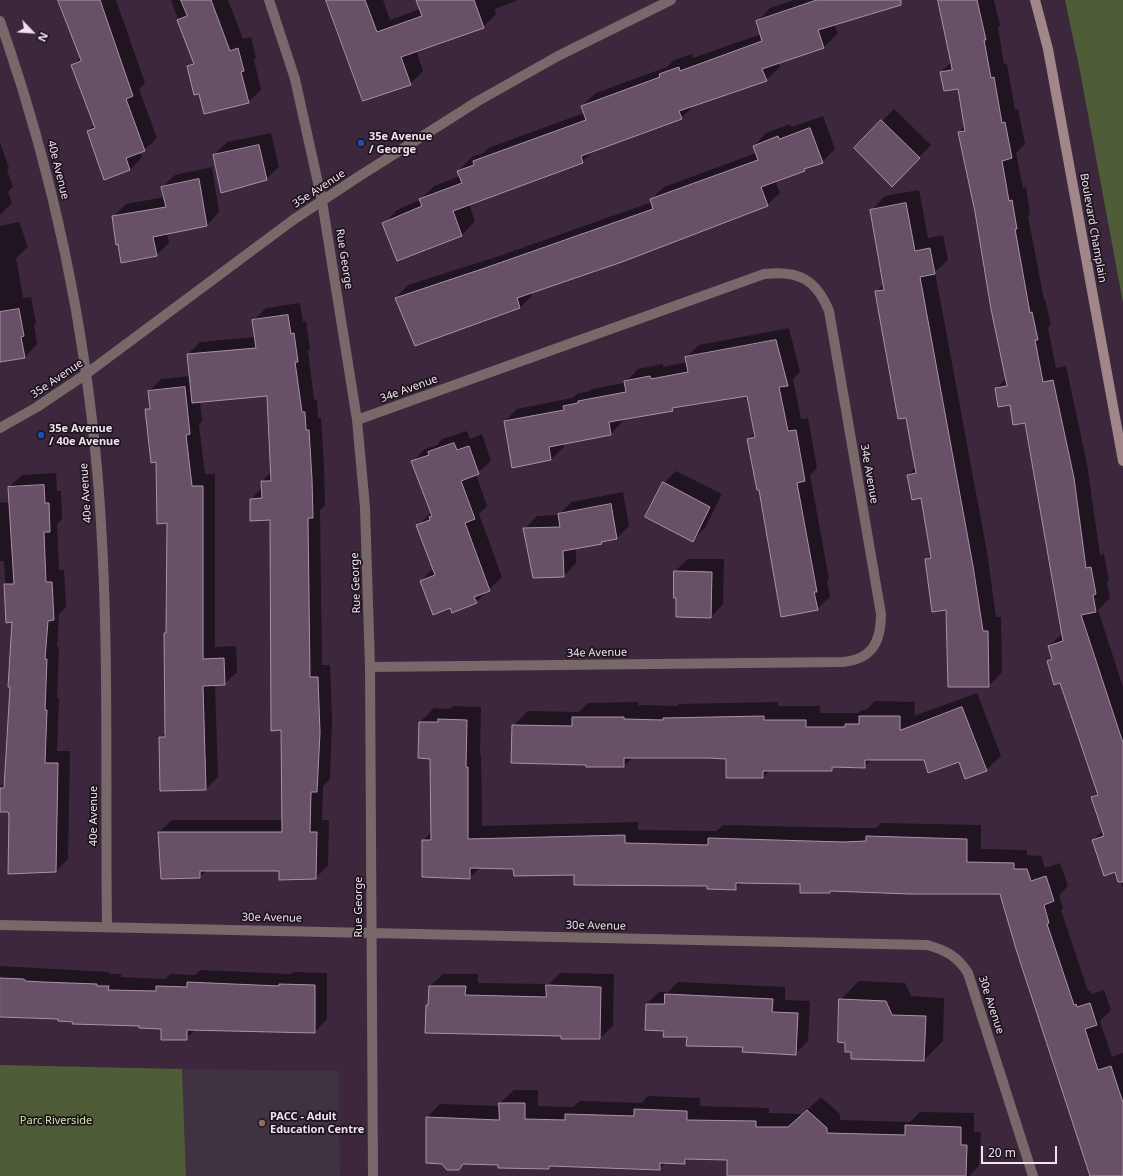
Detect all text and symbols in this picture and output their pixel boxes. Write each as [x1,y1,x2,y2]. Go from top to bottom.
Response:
north arrow [12,12,52,52]
text: N [35,30,52,45]
place label: 35e Avenue / George [369,130,432,156]
marker: 35e Avenue / George [356,138,366,148]
street label: 40e Avenue [44,139,72,201]
street label: 35e Avenue [290,167,348,211]
street label: Boulevard Champlain [1077,172,1109,284]
street label: Rue George [333,228,355,290]
street label: 35e Avenue [28,357,86,401]
street label: 34e Avenue [378,372,440,406]
place label: 35e Avenue / 40e Avenue [49,422,120,448]
marker: 35e Avenue / 40e Avenue [36,430,46,440]
street label: 34e Avenue [857,443,881,505]
street label: 40e Avenue [77,462,95,524]
street label: Rue George [348,552,364,614]
street label: 34e Avenue [567,646,627,660]
street label: 40e Avenue [87,786,101,846]
street label: Rue George [352,877,366,937]
street label: 30e Avenue [242,911,302,925]
street label: 30e Avenue [566,919,626,933]
street label: 30e Avenue [975,974,1007,1036]
place label: PACC - Adult Education Centre [270,1110,364,1136]
park label: Parc Riverside [20,1114,92,1128]
marker: PACC - Adult Education Centre [257,1118,267,1128]
scale bar [983,1138,1059,1164]
text: 20 m [988,1144,1016,1161]

